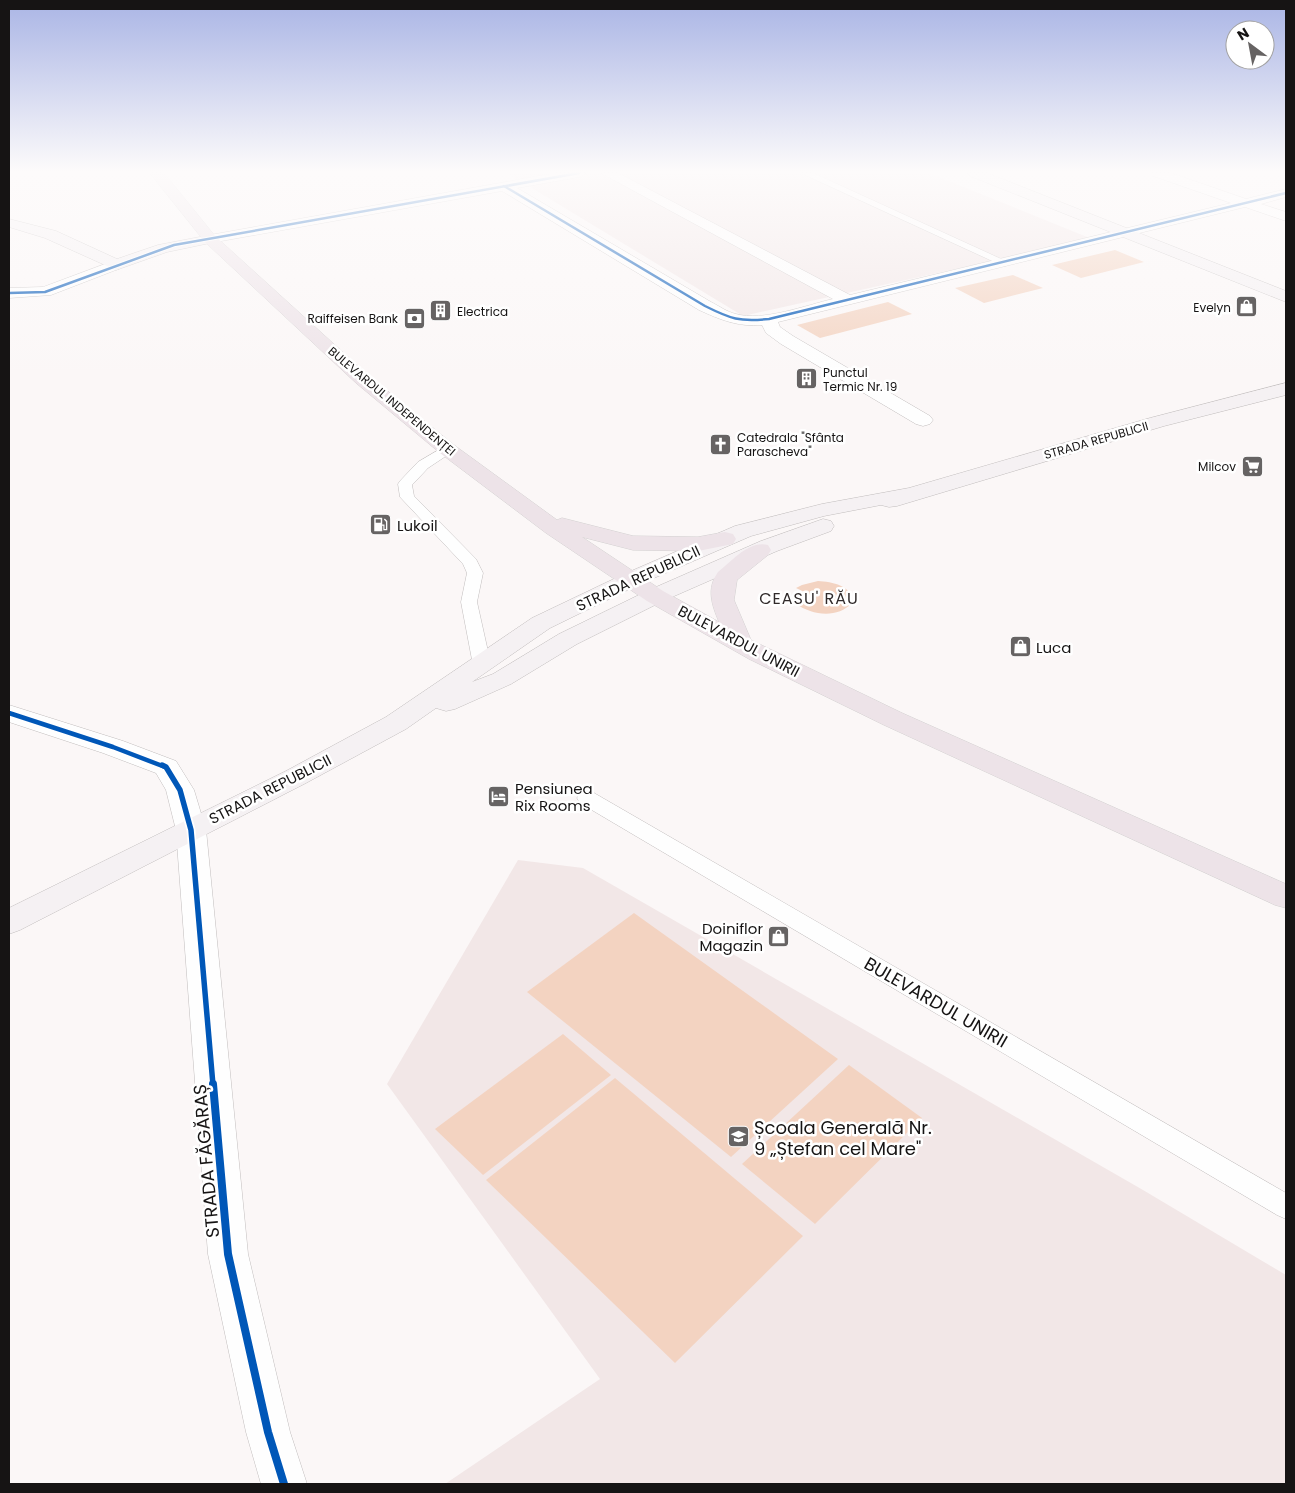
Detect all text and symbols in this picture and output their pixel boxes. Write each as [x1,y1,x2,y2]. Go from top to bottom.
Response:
north arrow [1225,20,1275,70]
text: N [1233,23,1253,45]
shop icon: Evelyn [1235,295,1259,319]
building icon: Electrica [429,299,453,323]
place label: Evelyn [1193,299,1231,316]
place label: Electrica [457,303,508,320]
bank icon: Raiffeisen Bank [402,306,426,330]
place label: Raiffeisen Bank [307,310,399,327]
street label: BULEVARDUL INDEPENDENȚEI [325,343,459,459]
place label: Punctul Termic Nr. 19 [823,364,897,395]
building icon: Punctul Termic Nr. 19 [795,367,819,391]
street label: STRADA REPUBLICII [1042,417,1150,463]
place label: Catedrala "Sfânta Parascheva" [737,429,844,460]
church icon: Catedrala "Sfânta Parascheva" [709,432,733,456]
supermarket icon: Milcov [1240,454,1264,478]
place label: Milcov [1198,458,1236,475]
fuel station icon: Lukoil [369,513,393,537]
place label: Lukoil [397,515,438,536]
street label: STRADA REPUBLICII [572,540,704,616]
district label: CEASU' RĂU [759,587,859,610]
street label: BULEVARDUL UNIRII [674,600,804,682]
shop icon: Luca [1008,635,1032,659]
place label: Luca [1036,637,1071,658]
street label: STRADA REPUBLICII [205,749,335,829]
place label: Pensiunea Rix Rooms [515,778,593,816]
hotel icon: Pensiunea Rix Rooms [487,785,511,809]
place label: Doiniflor Magazin [700,918,763,956]
shop icon: Doiniflor Magazin [767,925,791,949]
street label: BULEVARDUL UNIRII [860,951,1012,1053]
street label: STRADA FĂGĂRAȘ [187,1083,225,1239]
place label: Școala Generală Nr. 9 „Ștefan cel Mare" [754,1115,932,1161]
school or university icon: Școala Generală Nr. 9 „Ștefan cel Mare" [726,1125,750,1149]

